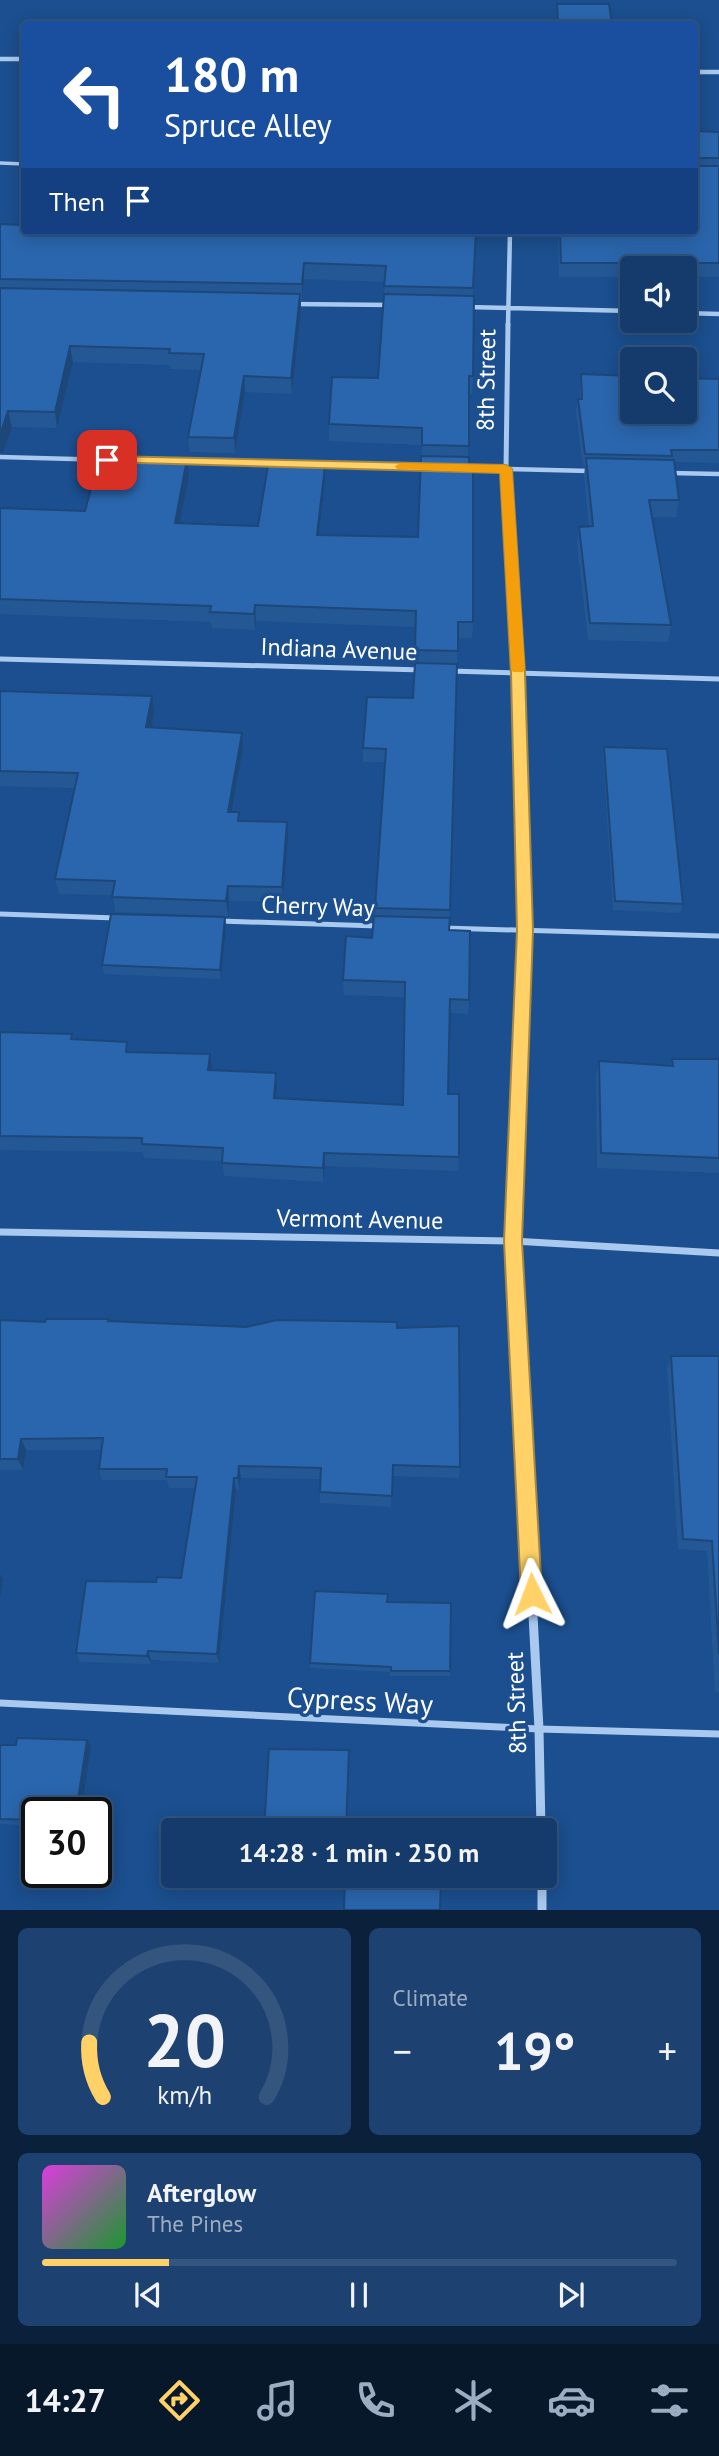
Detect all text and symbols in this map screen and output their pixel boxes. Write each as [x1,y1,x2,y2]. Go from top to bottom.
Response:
text: 180 m [164,42,299,106]
icon: left [49,49,140,140]
text: Spruce Alley [164,104,332,146]
icon: arrive [119,182,157,220]
text: Then [49,185,105,218]
map controls [620,256,697,424]
button: sound [620,256,697,333]
street label: 8th Street [470,329,502,431]
button: search [620,347,697,424]
pin [77,430,137,490]
icon: arrive [88,441,126,479]
street label: Indiana Avenue [260,631,418,667]
street label: Cherry Way [261,889,375,923]
street label: Vermont Avenue [275,1202,444,1236]
position arrow [495,1557,569,1631]
street label: 8th Street [499,1651,533,1755]
street label: Cypress Way [286,1678,434,1722]
speed limit sign: 30 [21,1797,112,1888]
text: 14:28 · 1 min · 250 m [239,1836,479,1869]
text: Climate [393,1983,468,2012]
text: 20 [143,1994,226,2088]
text: 19° [494,2017,576,2084]
text: − [393,2026,412,2075]
text: + [658,2026,677,2075]
text: km/h [157,2079,212,2111]
text: Afterglow [147,2176,256,2209]
text: The Pines [147,2209,243,2238]
icon: previous [129,2276,167,2314]
icon: pause [340,2276,378,2314]
icon: next [552,2276,590,2314]
icon: directions [155,2376,204,2425]
icon: music [253,2376,302,2425]
icon: phone [351,2376,400,2425]
icon: climate [449,2376,498,2425]
icon: car [547,2376,596,2425]
icon: filters [645,2376,694,2425]
text: 14:27 [25,2379,106,2421]

